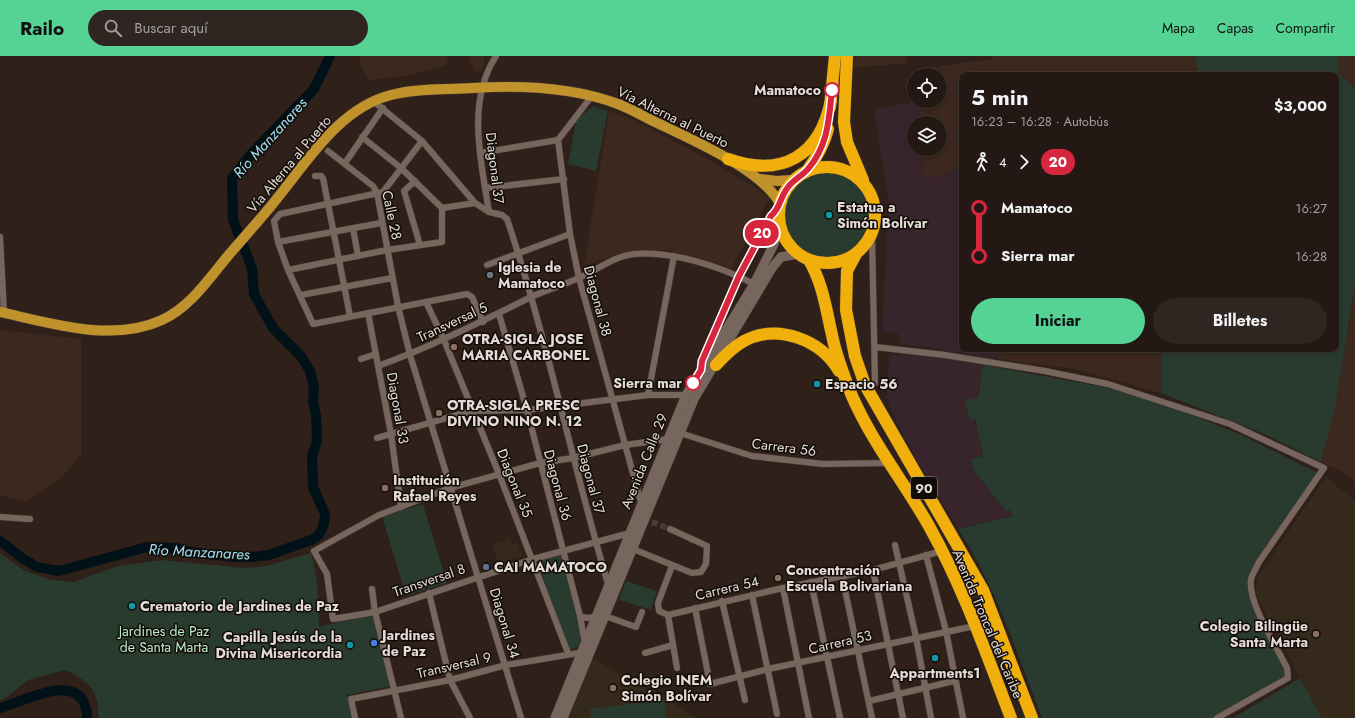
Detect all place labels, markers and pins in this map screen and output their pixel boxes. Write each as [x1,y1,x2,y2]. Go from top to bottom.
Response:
place label: Mamatoco [754,80,821,100]
marker: Mamatoco [824,82,840,98]
place label: Estatua a Simón Bolívar [837,197,928,233]
marker: Estatua a Simón Bolívar [824,210,834,220]
place label: Iglesia de Mamatoco [498,257,565,293]
marker: Iglesia de Mamatoco [485,270,495,280]
place label: OTRA-SIGLA JOSE MARIA CARBONEL [462,329,590,365]
marker: OTRA-SIGLA JOSE MARIA CARBONEL [449,342,459,352]
place label: Sierra mar [613,373,682,393]
place label: Espacio 56 [825,374,898,394]
marker: Sierra mar [685,375,701,391]
marker: Espacio 56 [812,379,822,389]
place label: OTRA-SIGLA PRESC DIVINO NINO N. 12 [447,395,582,431]
marker: OTRA-SIGLA PRESC DIVINO NINO N. 12 [434,408,444,418]
place label: Institución Rafael Reyes [393,470,477,506]
marker: Institución Rafael Reyes [380,483,390,493]
place label: CAI MAMATOCO [494,557,608,577]
place label: Concentración Escuela Bolivariana [786,560,912,596]
marker: CAI MAMATOCO [481,562,491,572]
marker: Concentración Escuela Bolivariana [773,573,783,583]
place label: Crematorio de Jardines de Paz [140,596,340,616]
marker: Crematorio de Jardines de Paz [127,601,137,611]
place label: Colegio Bilingüe Santa Marta [1200,616,1308,652]
place label: Jardines de Paz [379,625,435,661]
place label: Capilla Jesús de la Divina Misericordia [215,627,342,663]
marker: Colegio Bilingüe Santa Marta [1311,629,1321,639]
marker: Jardines de Paz [369,638,379,648]
marker: Capilla Jesús de la Divina Misericordia [345,640,355,650]
marker: Appartments1 [930,653,940,663]
place label: Appartments1 [889,663,980,683]
place label: Colegio INEM Simón Bolívar [621,670,712,706]
marker: Colegio INEM Simón Bolívar [608,683,618,693]

